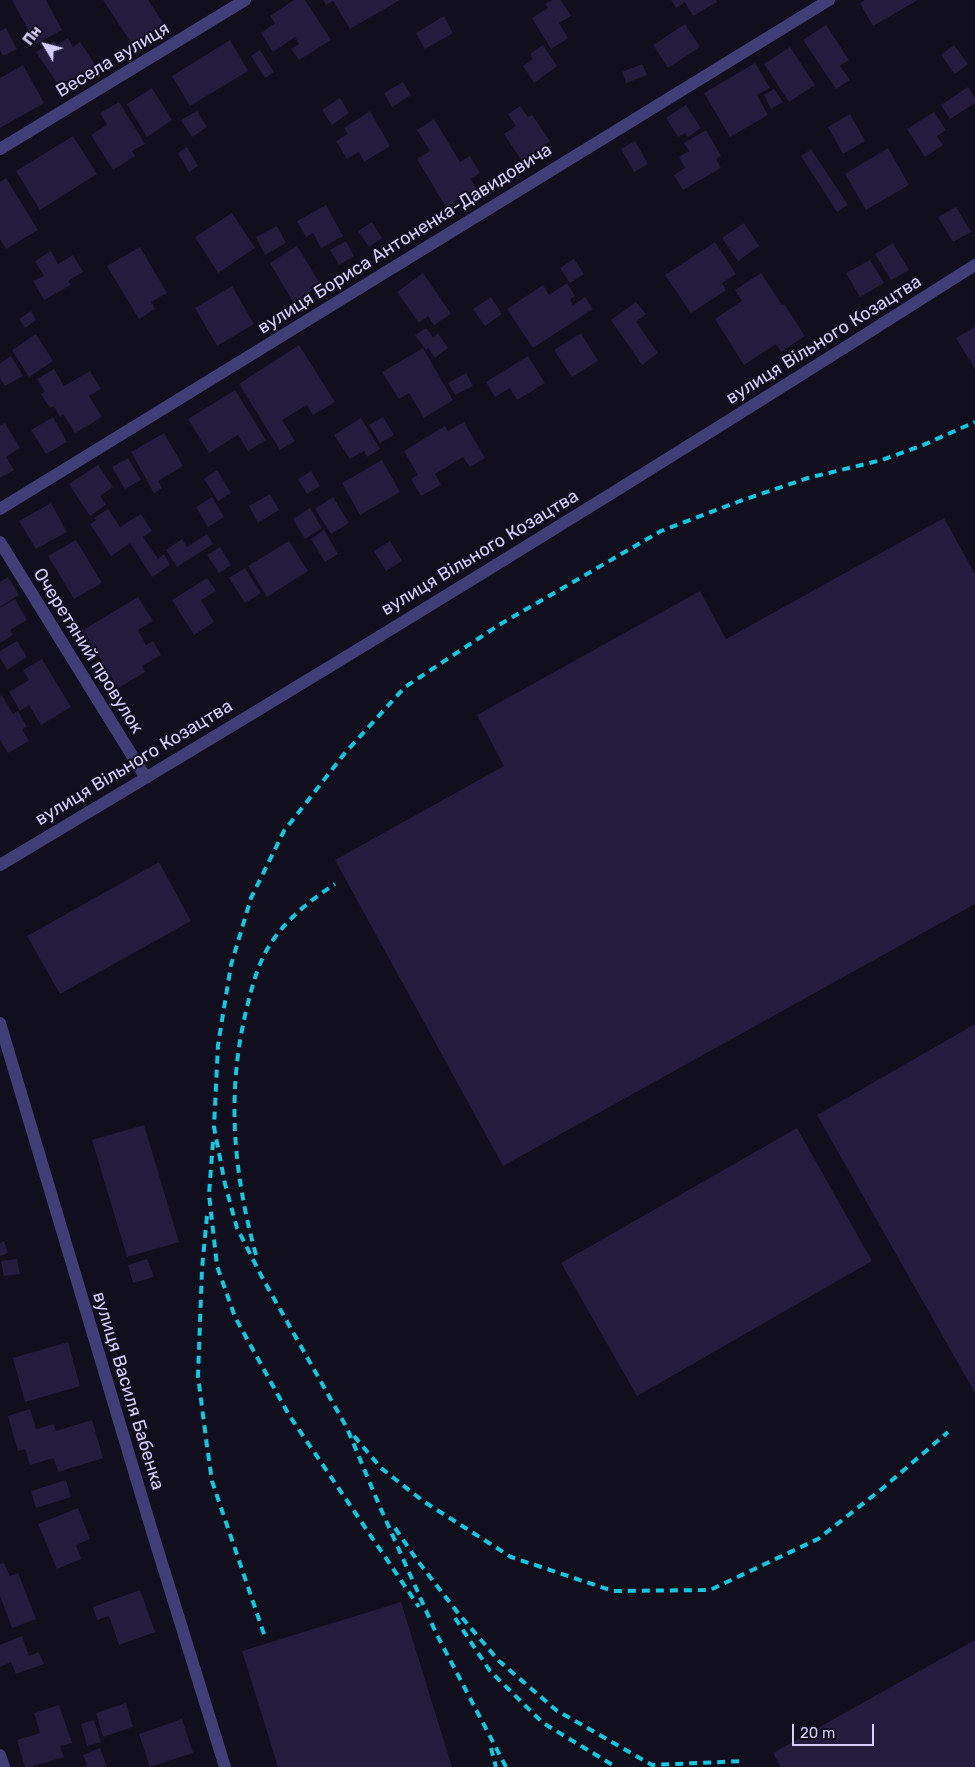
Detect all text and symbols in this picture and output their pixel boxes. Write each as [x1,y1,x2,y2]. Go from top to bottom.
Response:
street label: Весела вулиця [52,18,174,102]
north arrow [20,20,70,70]
text: Пн [20,23,45,49]
street label: вулиця Бориса Антоненка-Давидовича [254,139,556,339]
street label: вулиця Вільного Козацтва [722,271,926,409]
street label: вулиця Вільного Козацтва [377,485,583,621]
street label: Очеретяний провулок [28,564,148,738]
street label: вулиця Вільного Козацтва [31,695,237,831]
street label: вулиця Василя Бабенка [88,1289,168,1493]
scale bar [795,1714,878,1746]
text: 20 m [800,1724,835,1742]

